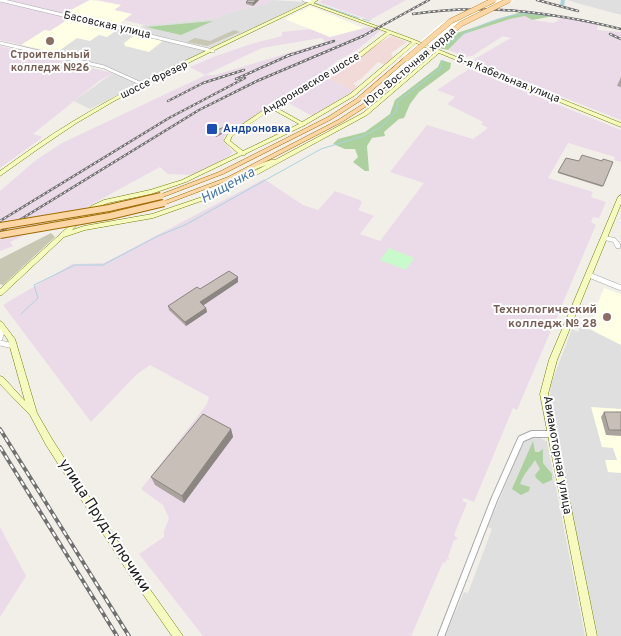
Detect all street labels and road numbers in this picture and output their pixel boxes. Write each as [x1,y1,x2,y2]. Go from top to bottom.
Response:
street label: Басовская улица [62,8,152,42]
street label: Юго-Восточная хорда [361,24,459,110]
street label: Андроновское шоссе [260,49,362,119]
street label: 5-я Кабельная улица [454,52,562,106]
street label: шоссе Фрезер [118,58,190,102]
street label: Авиамоторная улица [539,395,575,515]
street label: улица Пруд-Ключики [54,456,154,596]

